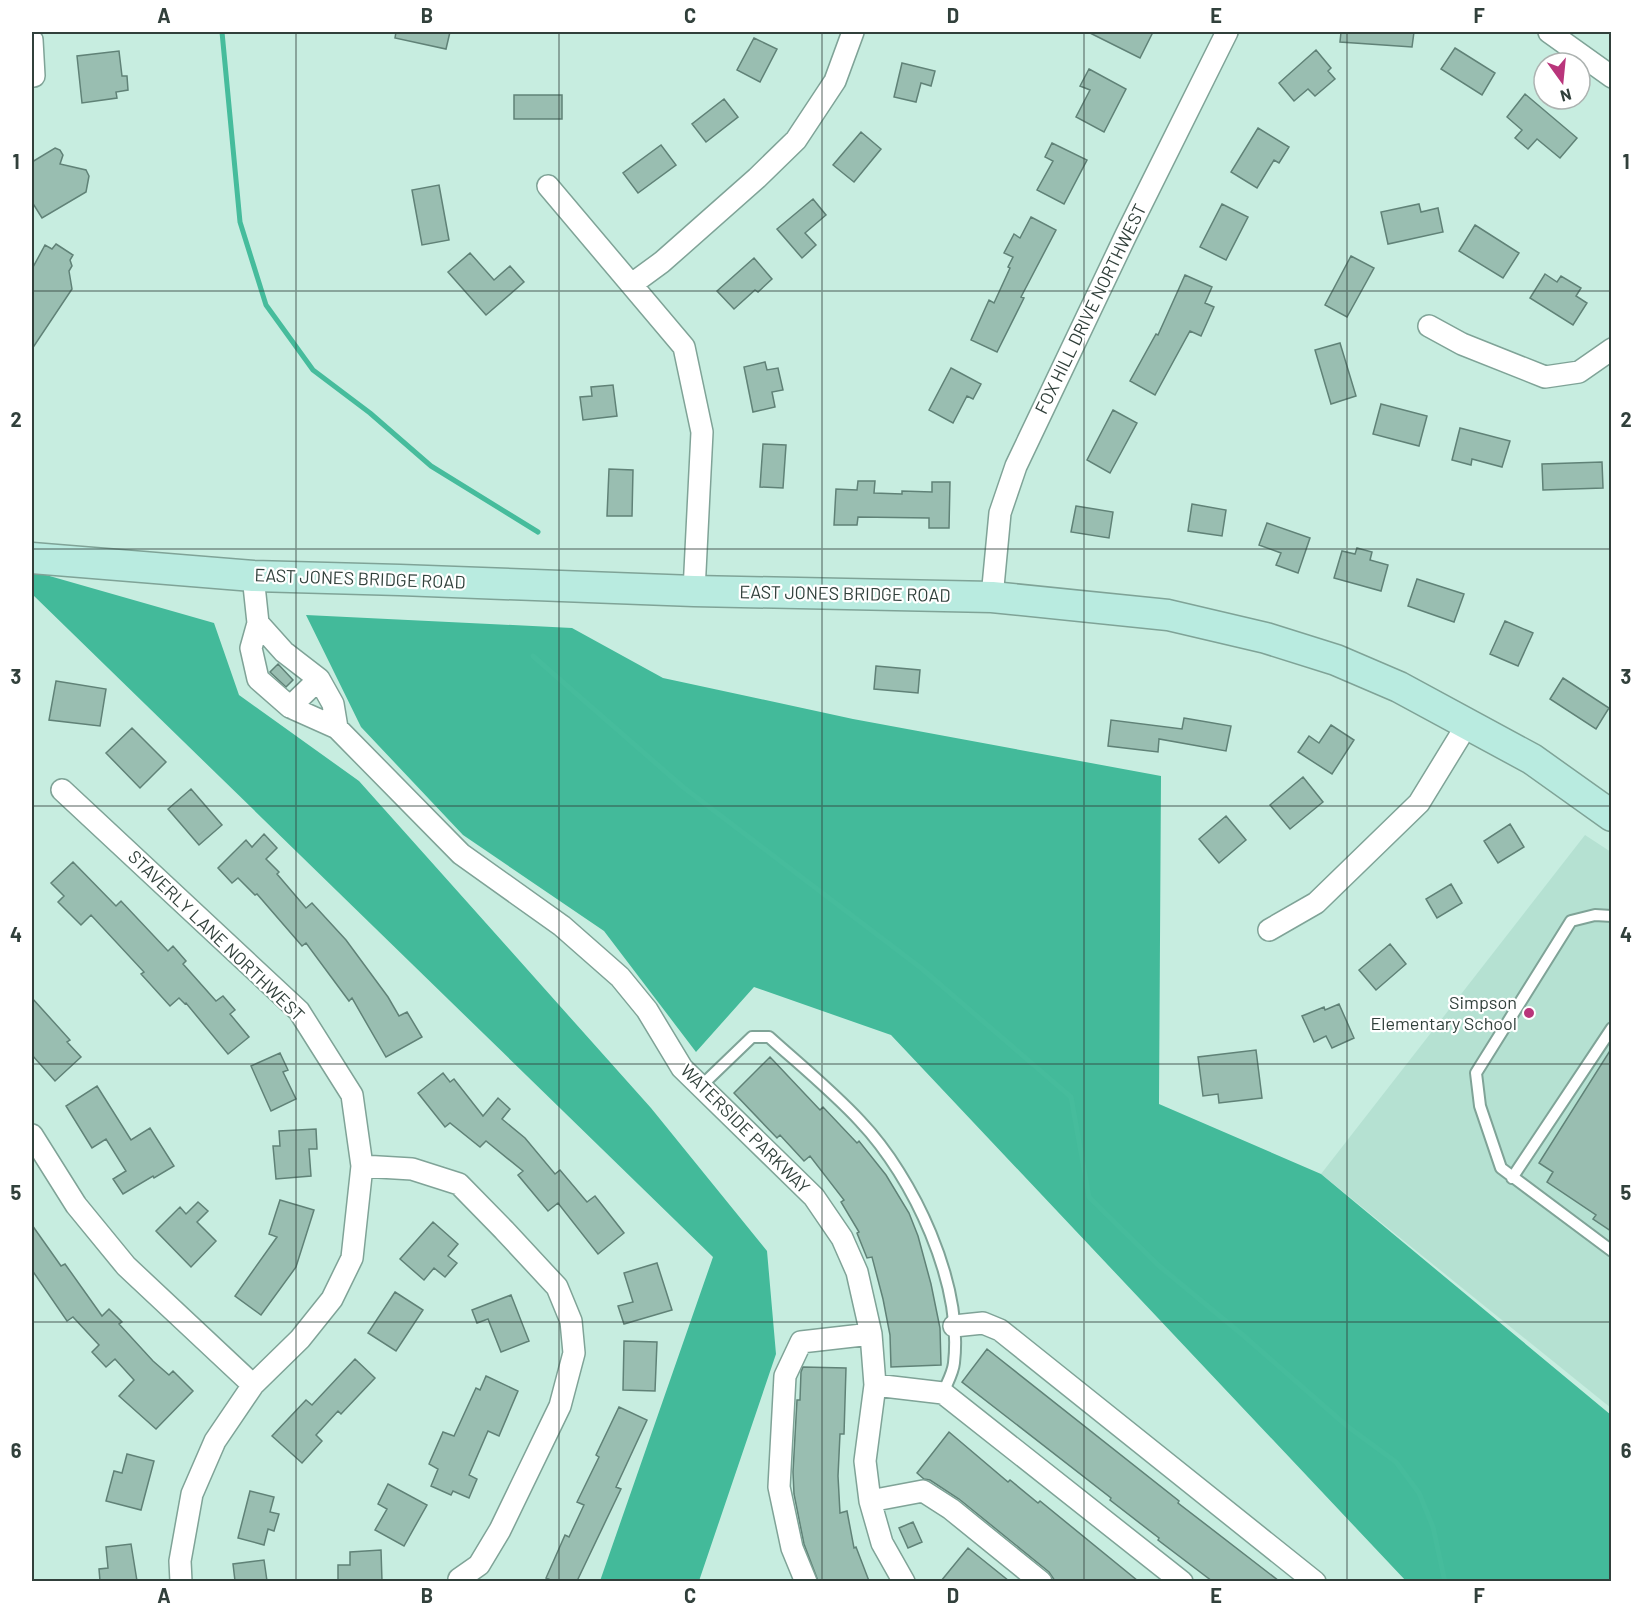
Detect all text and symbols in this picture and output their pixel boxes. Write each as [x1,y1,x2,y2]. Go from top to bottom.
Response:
text: A [157,3,171,27]
text: B [421,3,433,27]
text: C [684,3,696,27]
text: D [947,3,959,27]
text: E [1210,3,1222,27]
text: F [1473,3,1485,27]
north arrow [1532,51,1592,111]
text: N [1558,85,1574,107]
text: 1 [12,149,20,173]
text: 1 [1622,149,1630,173]
street label: FOX HILL DRIVE NORTHWEST [1030,200,1151,417]
text: 2 [10,407,22,431]
text: 2 [1620,407,1632,431]
street label: EAST JONES BRIDGE ROAD [254,563,466,593]
street label: EAST JONES BRIDGE ROAD [739,580,951,606]
text: 3 [11,664,21,688]
text: 3 [1621,664,1631,688]
street label: STAVERLY LANE NORTHWEST [124,845,310,1025]
text: 4 [10,922,22,946]
text: 4 [1620,922,1632,946]
place label: Simpson Elementary School [1370,991,1517,1034]
marker: Simpson Elementary School [1522,1006,1536,1020]
street label: WATERSIDE PARKWAY [676,1059,815,1198]
text: 5 [11,1180,22,1204]
text: 5 [1621,1180,1632,1204]
text: 6 [11,1438,22,1462]
text: 6 [1621,1438,1632,1462]
text: A [157,1583,171,1607]
text: B [421,1583,433,1607]
text: C [684,1583,696,1607]
text: D [947,1583,959,1607]
text: E [1210,1583,1222,1607]
text: F [1473,1583,1485,1607]

